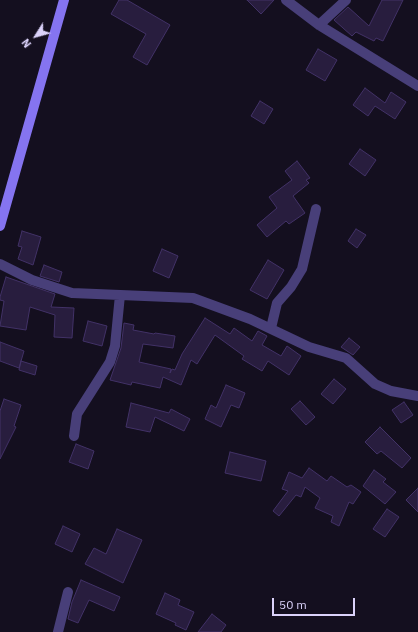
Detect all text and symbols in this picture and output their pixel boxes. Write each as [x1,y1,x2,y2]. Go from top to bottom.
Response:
north arrow [16,16,56,56]
text: N [18,36,34,51]
scale bar [274,590,357,616]
text: 50 m [279,597,307,612]

